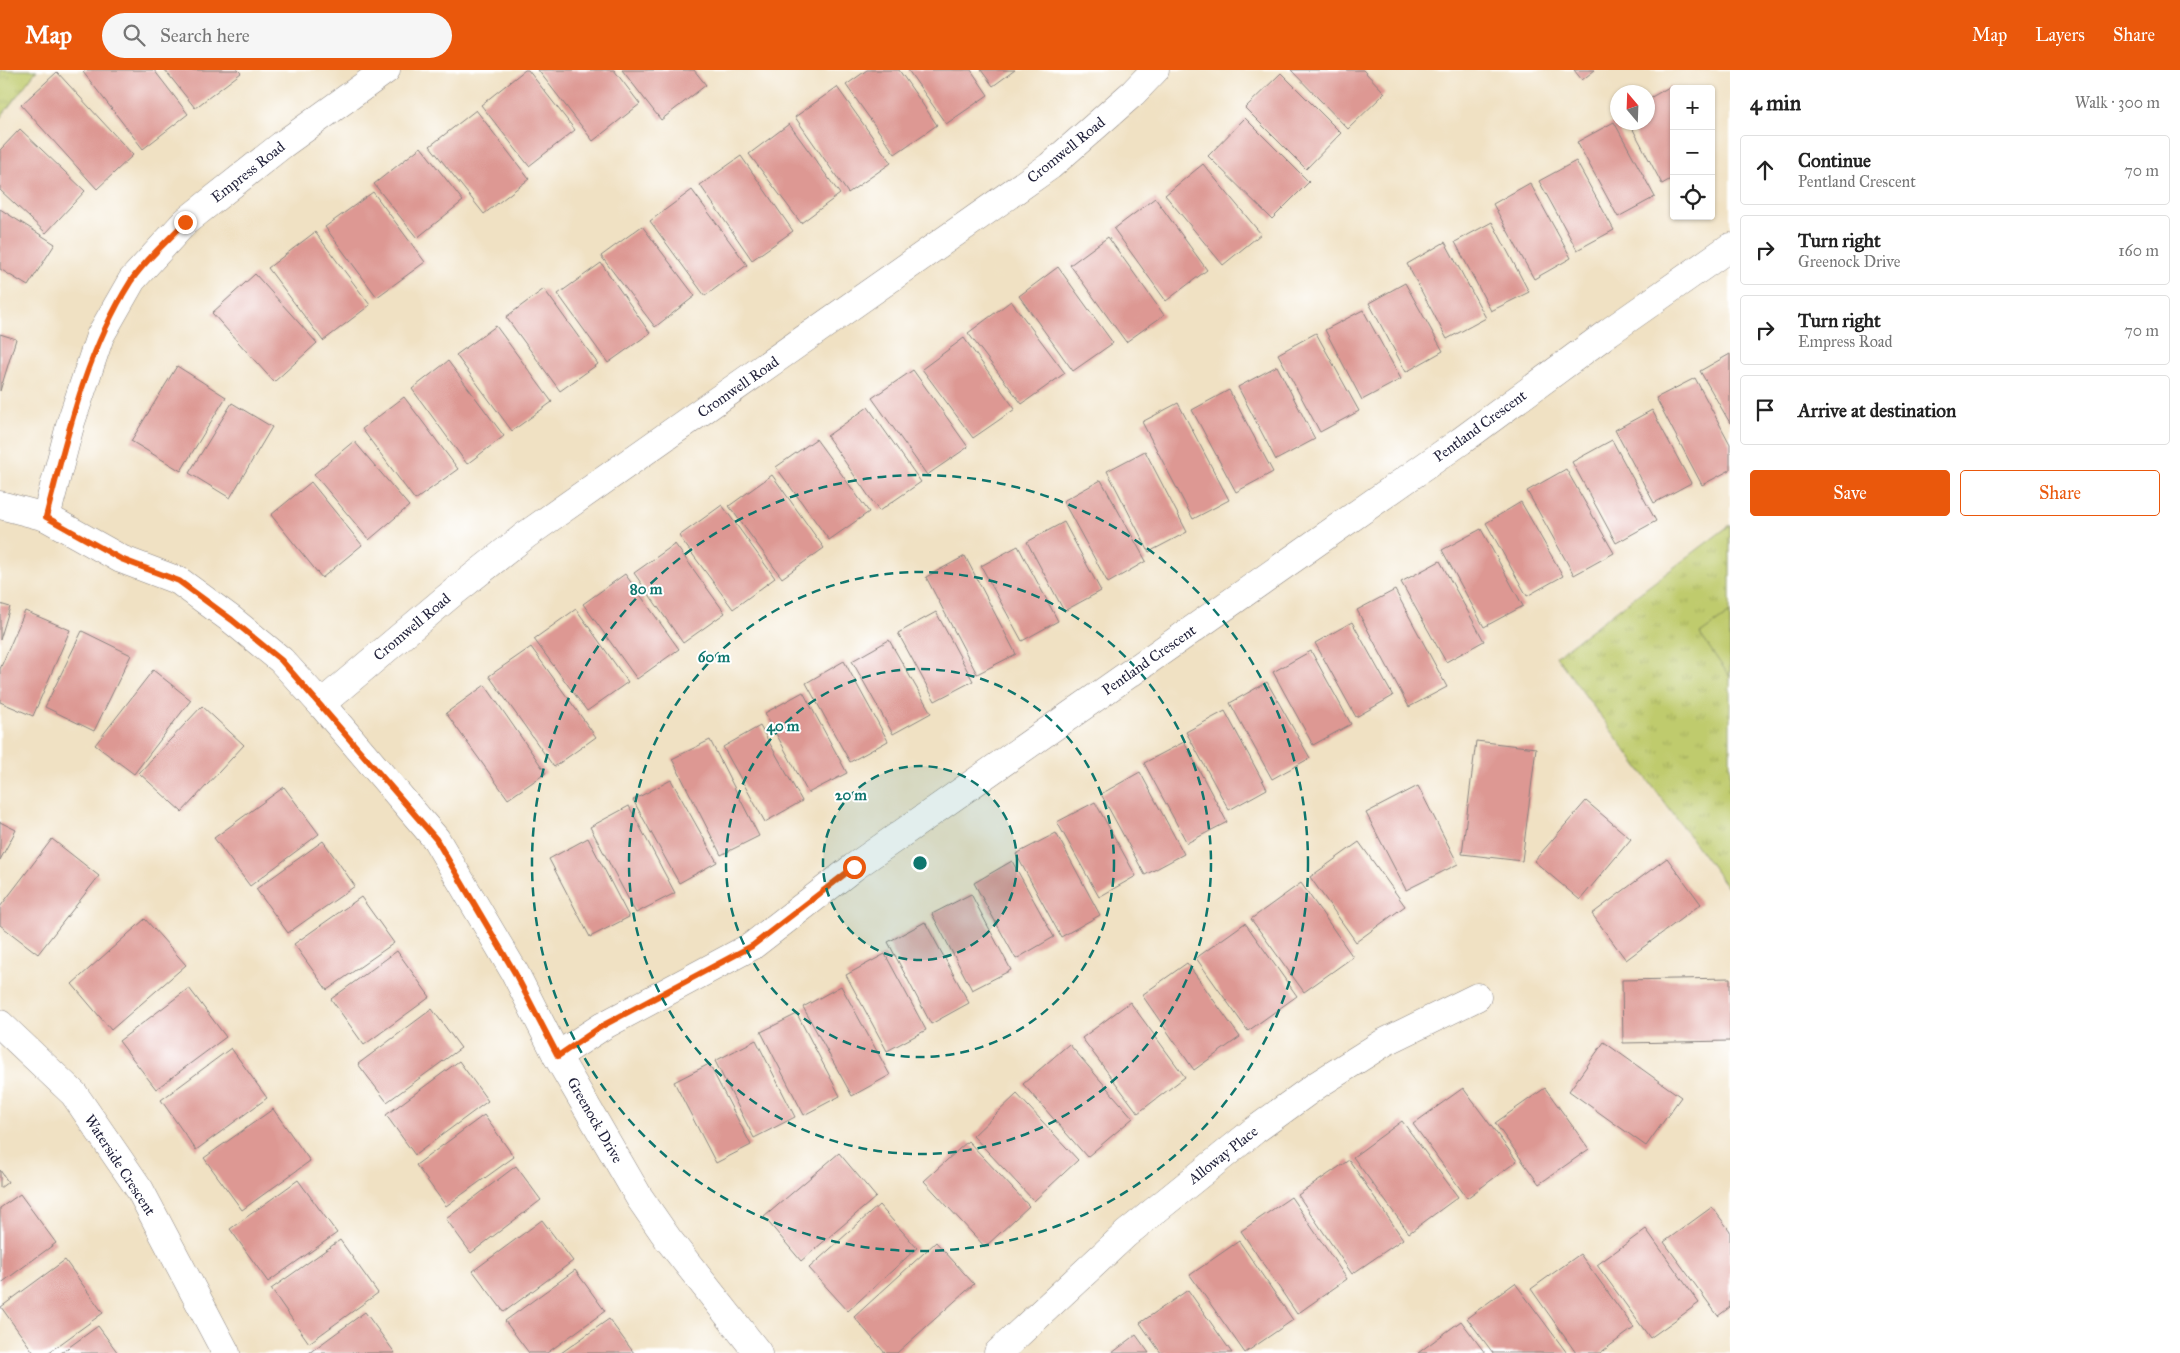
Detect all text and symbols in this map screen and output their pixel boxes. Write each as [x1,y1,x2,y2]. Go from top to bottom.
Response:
search box [102,13,452,58]
text: Map [25,20,72,50]
icon: search [120,21,148,49]
text: Search here [160,24,250,47]
text: Map [1972,24,2007,46]
text: Layers [2035,24,2085,46]
text: Share [2113,24,2155,46]
north arrow [1610,85,1655,130]
map controls [1670,85,1715,220]
button: + [1670,85,1715,130]
text: 4 min [1750,90,1801,116]
text: Walk · 300 m [2075,93,2160,112]
street label: Cromwell Road [1023,113,1109,187]
button: − [1670,130,1715,175]
street label: Empress Road [208,137,289,206]
text: Continue [1798,149,1871,172]
icon: ahead [1751,156,1779,184]
text: 70 m [2124,161,2159,180]
text: Pentland Crescent [1798,172,1916,191]
button: locate [1670,175,1715,220]
route end [174,211,197,234]
text: Turn right [1798,229,1881,252]
icon: right [1751,236,1779,264]
text: 160 m [2118,241,2159,260]
text: Greenock Drive [1798,252,1900,271]
text: Turn right [1798,309,1881,332]
icon: right [1751,316,1779,344]
text: 70 m [2124,321,2159,340]
text: Empress Road [1798,332,1893,351]
street label: Cromwell Road [694,352,782,422]
street label: Pentland Crescent [1430,386,1531,466]
icon: arrive [1751,396,1779,424]
text: Arrive at destination [1798,399,1956,422]
button: Save [1750,470,1950,516]
button: Share [1960,470,2160,516]
text: 80 m [630,580,663,598]
street label: Cromwell Road [370,589,455,664]
street label: Pentland Crescent [1099,621,1200,699]
text: 60 m [698,648,731,666]
text: 40 m [767,717,800,736]
text: 20 m [835,786,867,804]
centre of rings [911,854,929,872]
route start [843,856,866,879]
street label: Greenock Drive [563,1074,627,1166]
street label: Waterside Crescent [81,1111,160,1220]
street label: Alloway Place [1184,1122,1261,1188]

